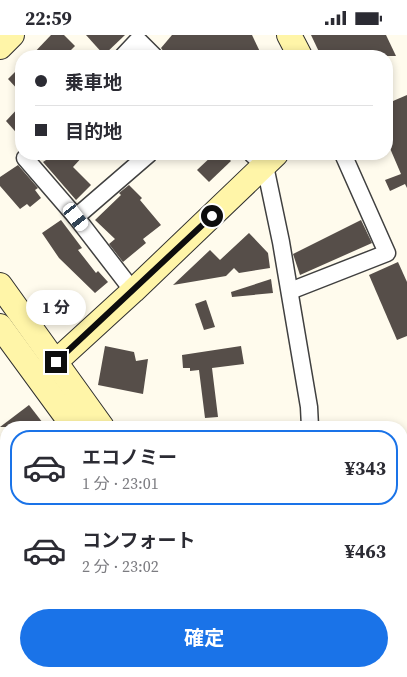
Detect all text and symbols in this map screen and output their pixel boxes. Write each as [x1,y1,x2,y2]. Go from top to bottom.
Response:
text: 22:59 [25,5,72,31]
text: 乗車地 [65,69,122,95]
text: 目的地 [65,118,122,144]
car [60,201,91,233]
route start [201,205,223,227]
callout: 1 分 [26,290,86,325]
text: 1 分 [42,296,70,318]
route end [45,351,67,373]
text: エコノミー [82,444,177,470]
icon: car [22,445,67,490]
text: ¥343 [345,455,386,481]
text: 1 分 · 23:01 [82,472,159,494]
text: コンフォート [82,527,195,553]
icon: car [22,528,67,573]
text: ¥463 [345,538,386,564]
text: 2 分 · 23:02 [82,555,159,577]
button: 確定 [20,609,388,667]

